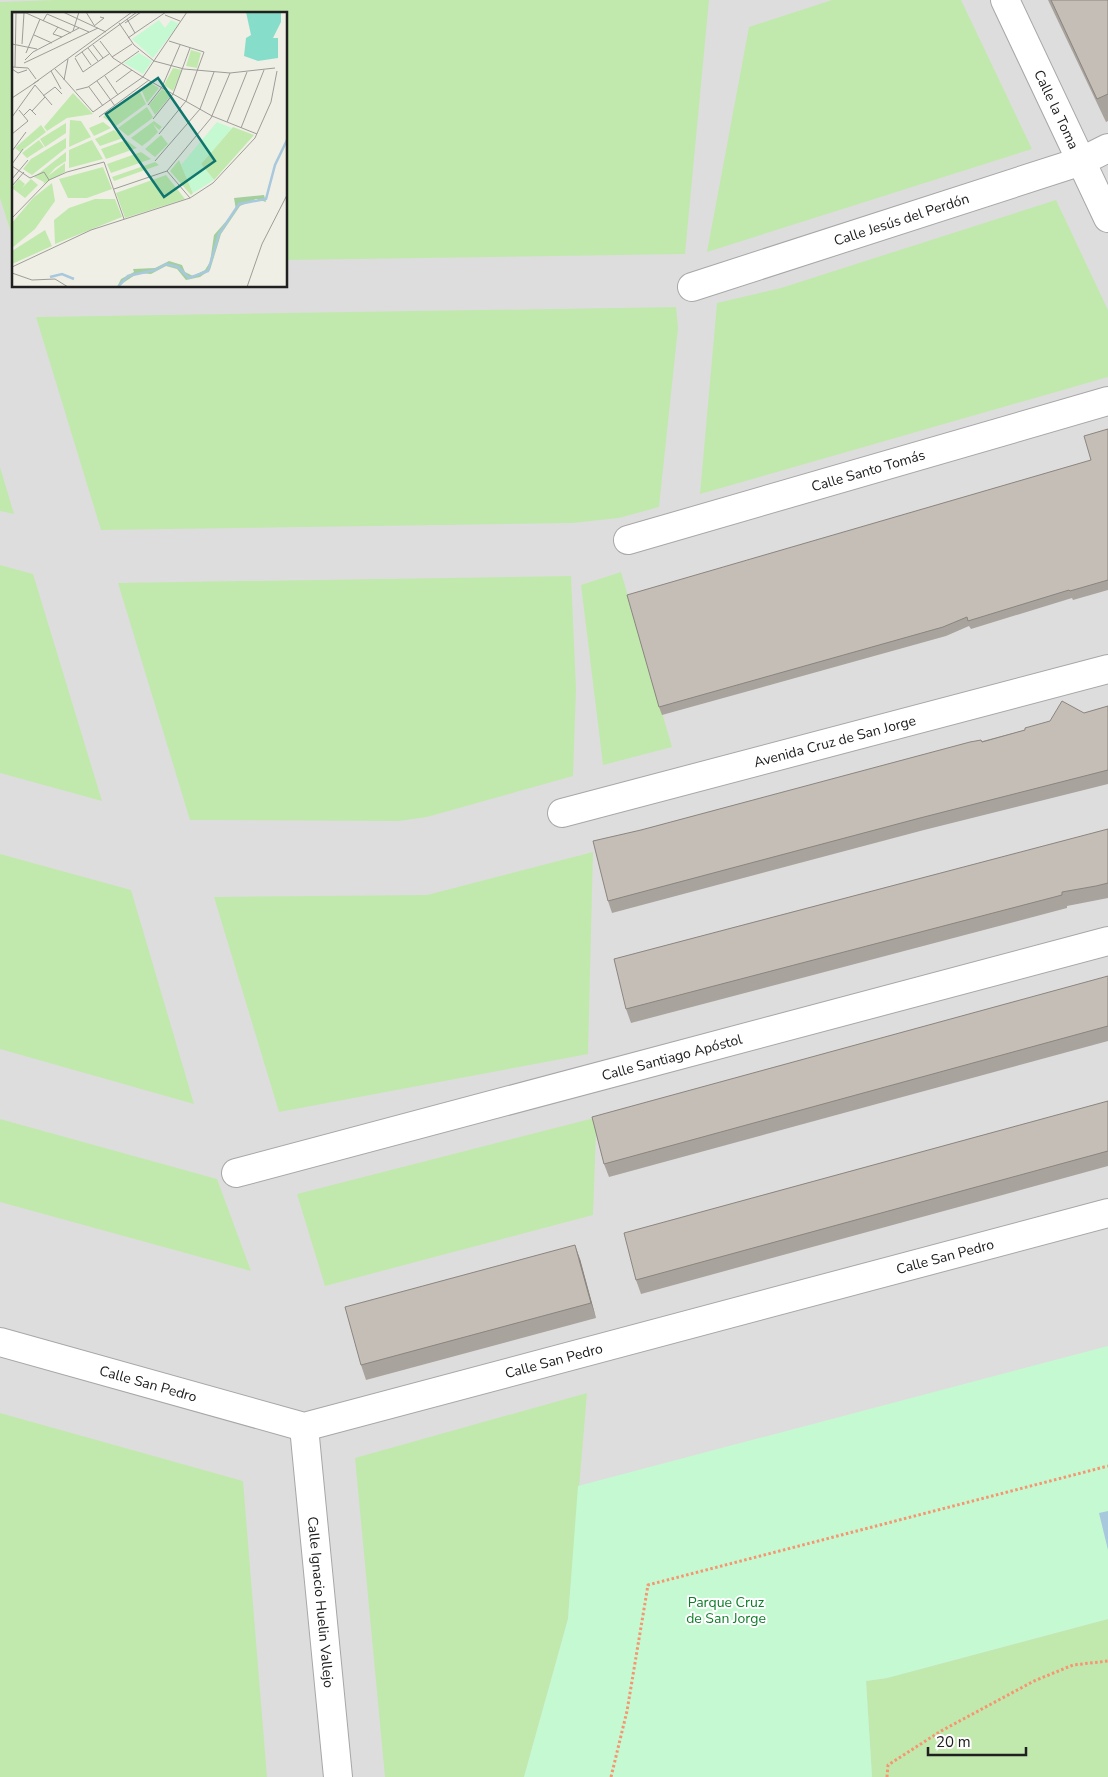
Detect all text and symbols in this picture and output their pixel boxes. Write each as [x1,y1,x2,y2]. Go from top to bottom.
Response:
inset map [12,12,288,288]
street label: Calle la Toma [1029,67,1083,152]
street label: Calle Jesús del Perdón [831,189,972,251]
street label: Calle Santo Tomás [809,445,928,496]
street label: Avenida Cruz de San Jorge [752,711,918,772]
street label: Calle Santiago Apóstol [600,1030,745,1085]
street label: Calle San Pedro [894,1235,996,1279]
street label: Calle San Pedro [503,1339,605,1383]
street label: Calle San Pedro [97,1361,199,1407]
street label: Calle Ignacio Huelin Vallejo [303,1516,338,1689]
park label: Parque Cruz de San Jorge [686,1593,766,1628]
scale bar [928,1724,1026,1756]
text: 20 m [936,1732,971,1752]

